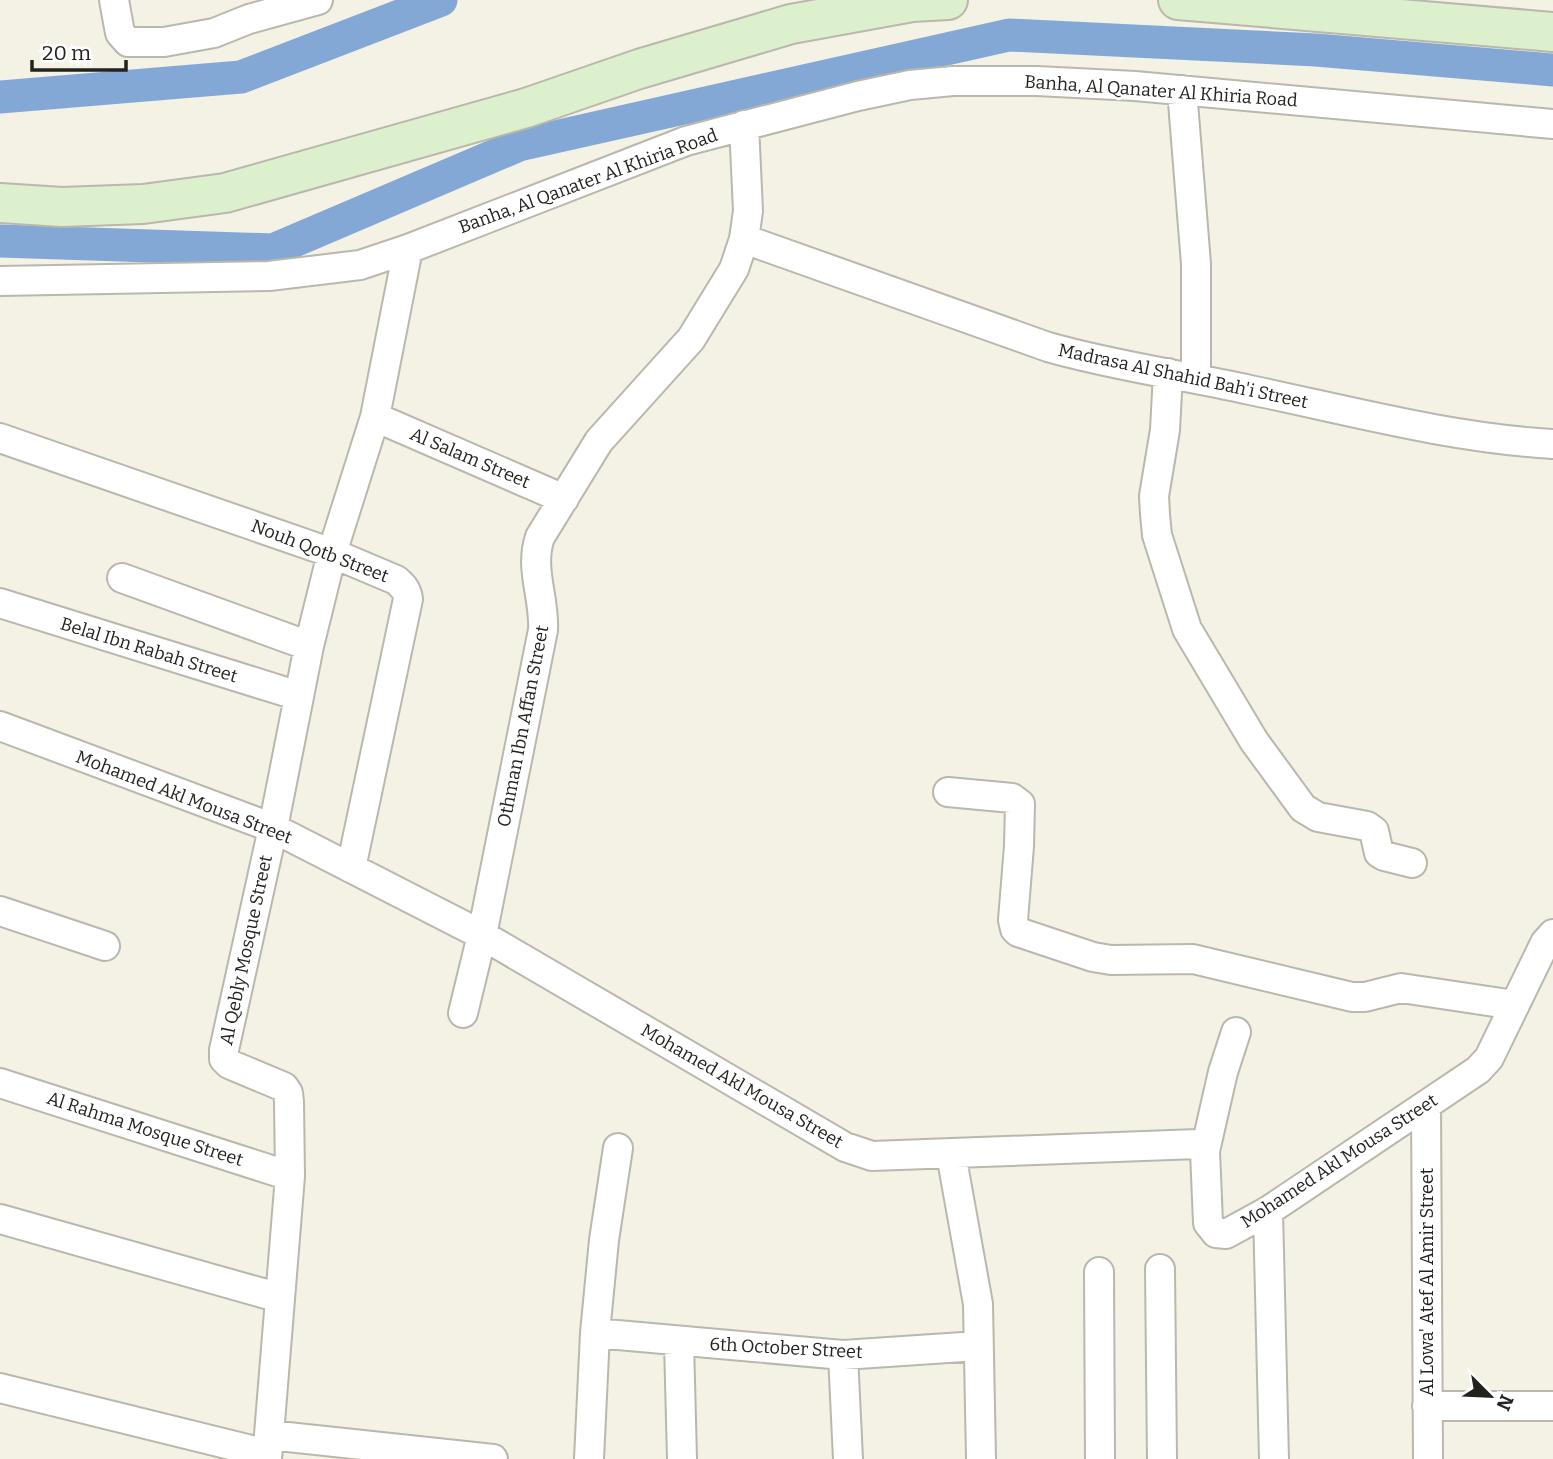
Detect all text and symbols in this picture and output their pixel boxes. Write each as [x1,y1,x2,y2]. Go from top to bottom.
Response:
scale bar [32,28,126,72]
text: 20 m [42,40,91,66]
street label: Banha, Al Qanater Al Khiria Road [1024,70,1299,112]
street label: Banha, Al Qanater Al Khiria Road [456,124,721,238]
street label: Madrasa Al Shahid Bah'i Street [1056,339,1310,413]
street label: Al Salam Street [407,423,534,493]
street label: Nouh Qotb Street [248,515,392,587]
street label: Belal Ibn Rabah Street [58,613,241,688]
street label: Othman Ibn Affan Street [493,623,553,829]
street label: Mohamed Akl Mousa Street [73,746,296,849]
street label: Al Qebly Mosque Street [215,853,277,1047]
street label: Mohamed Akl Mousa Street [637,1019,847,1153]
street label: Al Rahma Mosque Street [44,1087,246,1171]
street label: Mohamed Akl Mousa Street [1237,1089,1442,1233]
street label: Al Lowa' Atef Al Amir Street [1416,1167,1438,1396]
street label: 6th October Street [709,1333,864,1363]
north arrow [1455,1361,1525,1431]
text: N [1491,1391,1519,1414]

